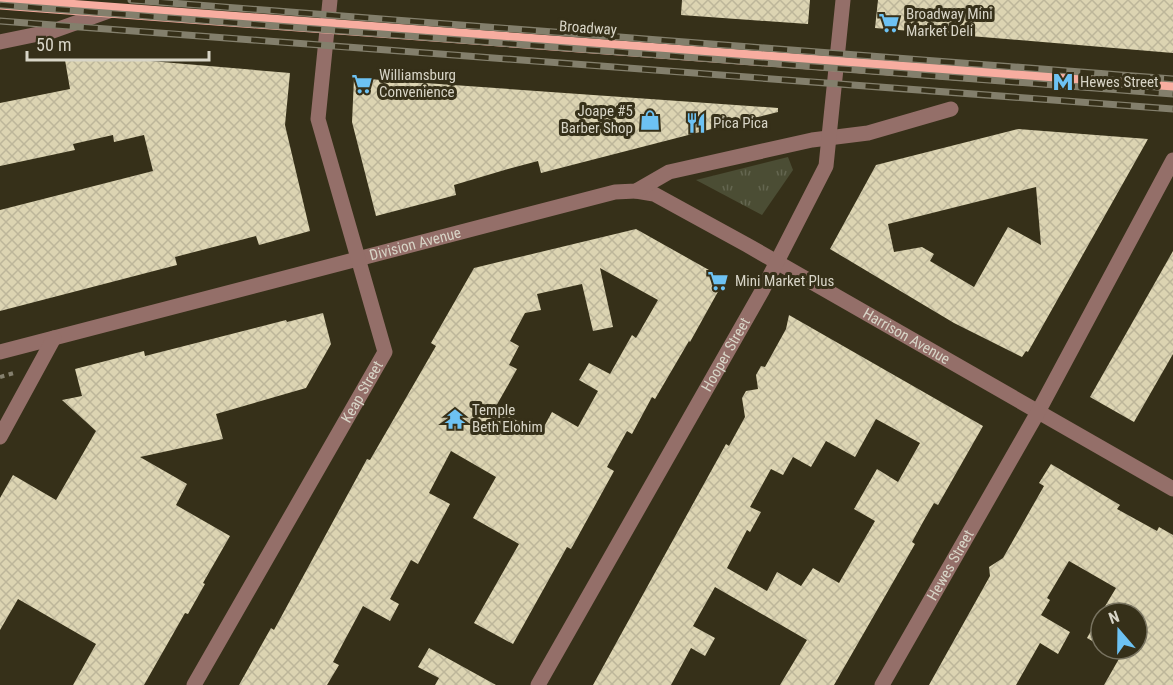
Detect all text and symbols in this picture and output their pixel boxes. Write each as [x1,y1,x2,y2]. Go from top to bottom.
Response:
place label: Broadway Mini Market Deli [906,5,993,40]
supermarket icon: Broadway Mini Market Deli [877,11,901,35]
street label: Broadway [559,17,617,39]
scale bar [27,24,208,62]
text: 50 m [36,34,71,55]
place label: Williamsburg Convenience [379,66,456,101]
metro station icon: Hewes Street [1051,70,1075,94]
supermarket icon: Williamsburg Convenience [350,72,374,96]
place label: Hewes Street [1080,73,1159,91]
place label: Joape #5 Barber Shop [561,102,633,137]
shop icon: Joape #5 Barber Shop [638,108,662,132]
restaurant icon: Pica Pica [684,111,708,135]
place label: Pica Pica [713,114,768,132]
street label: Division Avenue [368,223,463,264]
supermarket icon: Mini Market Plus [706,269,730,293]
place label: Mini Market Plus [735,272,835,290]
street label: Harrison Avenue [860,304,953,368]
street label: Hooper Street [698,315,754,395]
street label: Keap Street [337,358,387,426]
place label: Temple Beth Elohim [472,401,543,436]
temple icon: Temple Beth Elohim [443,407,467,431]
street label: Hewes Street [923,527,978,604]
north arrow [1089,601,1149,661]
text: N [1106,607,1122,628]

